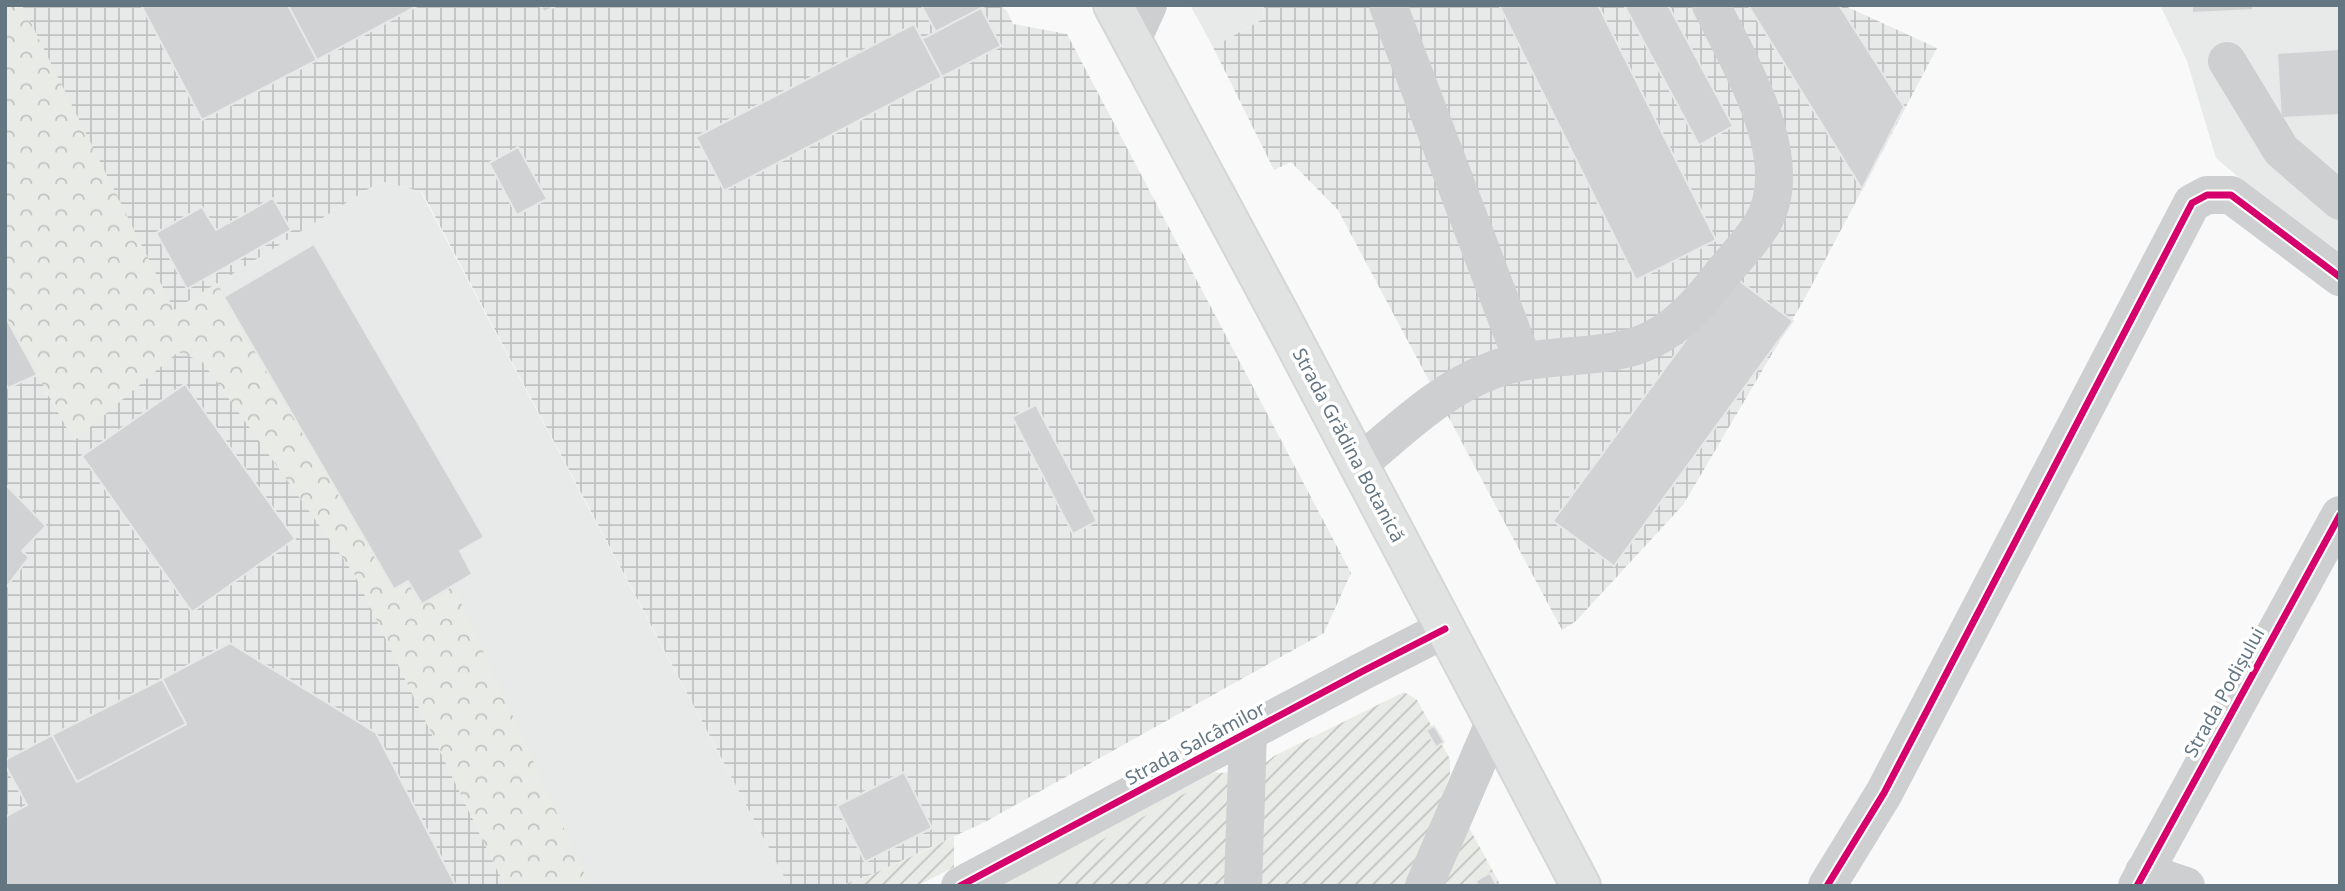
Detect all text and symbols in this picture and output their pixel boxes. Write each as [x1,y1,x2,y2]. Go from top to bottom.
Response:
street label: Strada Grădina Botanică [1287,343,1411,547]
street label: Strada Podișului [2178,622,2270,762]
street label: Strada Salcâmilor [1120,695,1270,791]

